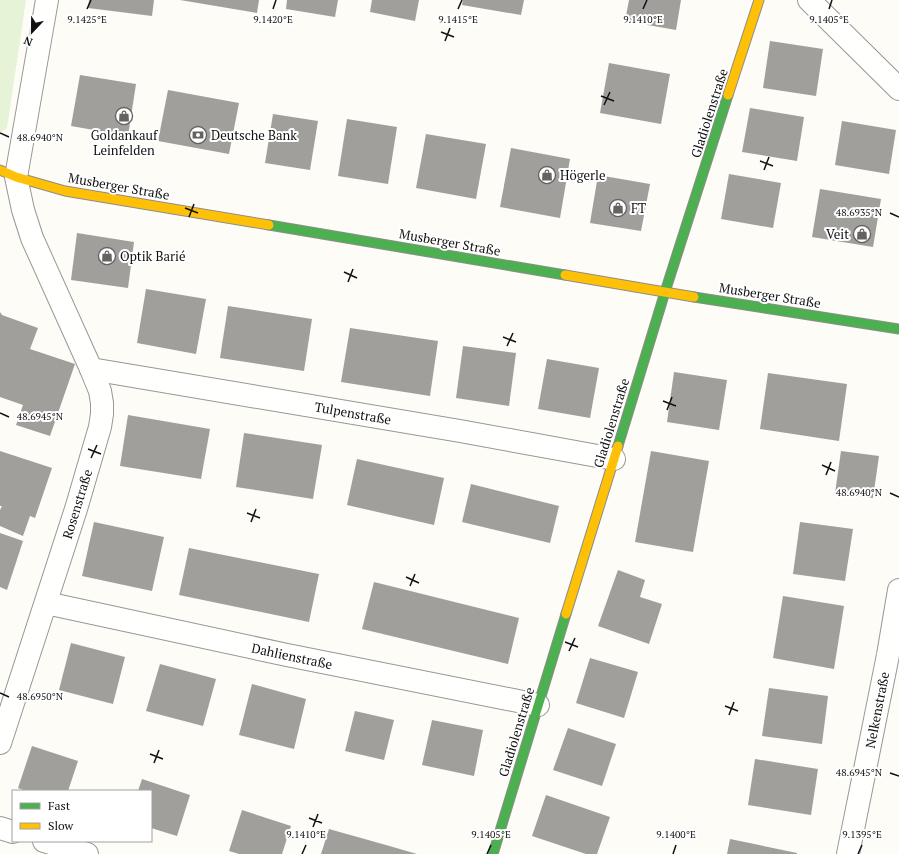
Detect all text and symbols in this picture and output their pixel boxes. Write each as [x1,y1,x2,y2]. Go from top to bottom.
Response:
north arrow [12,12,52,52]
text: 9.1425°E [67,13,107,26]
text: 9.1420°E [253,13,293,26]
text: 9.1415°E [438,13,478,26]
text: 9.1410°E [623,13,663,26]
text: 9.1405°E [809,13,849,26]
text: N [21,33,35,49]
street label: Gladiolenstraße [686,66,732,160]
shop icon: Goldankauf Leinfelden [114,106,134,126]
bank icon: Deutsche Bank [188,125,208,145]
place label: Goldankauf Leinfelden [91,126,159,159]
place label: Deutsche Bank [211,126,297,144]
text: 48.6940°N [17,131,64,144]
shop icon: Högerle [537,165,557,185]
place label: Högerle [560,166,605,184]
street label: Musberger Straße [67,168,171,204]
shop icon: FT [608,198,628,218]
place label: FT [631,199,646,217]
text: 48.6935°N [836,206,883,219]
street label: Musberger Straße [398,224,502,260]
shop icon: Veit [852,224,872,244]
place label: Veit [826,225,849,243]
shop icon: Optik Barié [97,246,117,266]
place label: Optik Barié [120,247,185,265]
street label: Musberger Straße [718,278,822,312]
street label: Gladiolenstraße [589,376,633,470]
street label: Tulpenstraße [313,397,393,429]
text: 48.6945°N [17,410,64,423]
street label: Rosenstraße [58,467,96,541]
text: 48.6940°N [836,486,883,499]
street label: Dahlienstraße [250,639,334,673]
street label: Nelkenstraße [861,670,893,750]
street label: Gladiolenstraße [494,685,538,779]
text: 48.6950°N [17,690,64,703]
text: 48.6945°N [836,766,883,779]
legend [12,790,152,842]
text: Fast [48,798,71,813]
text: Slow [48,818,74,833]
text: 9.1410°E [286,828,326,841]
text: 9.1405°E [471,828,511,841]
text: 9.1400°E [656,828,696,841]
text: 9.1395°E [842,828,882,841]

